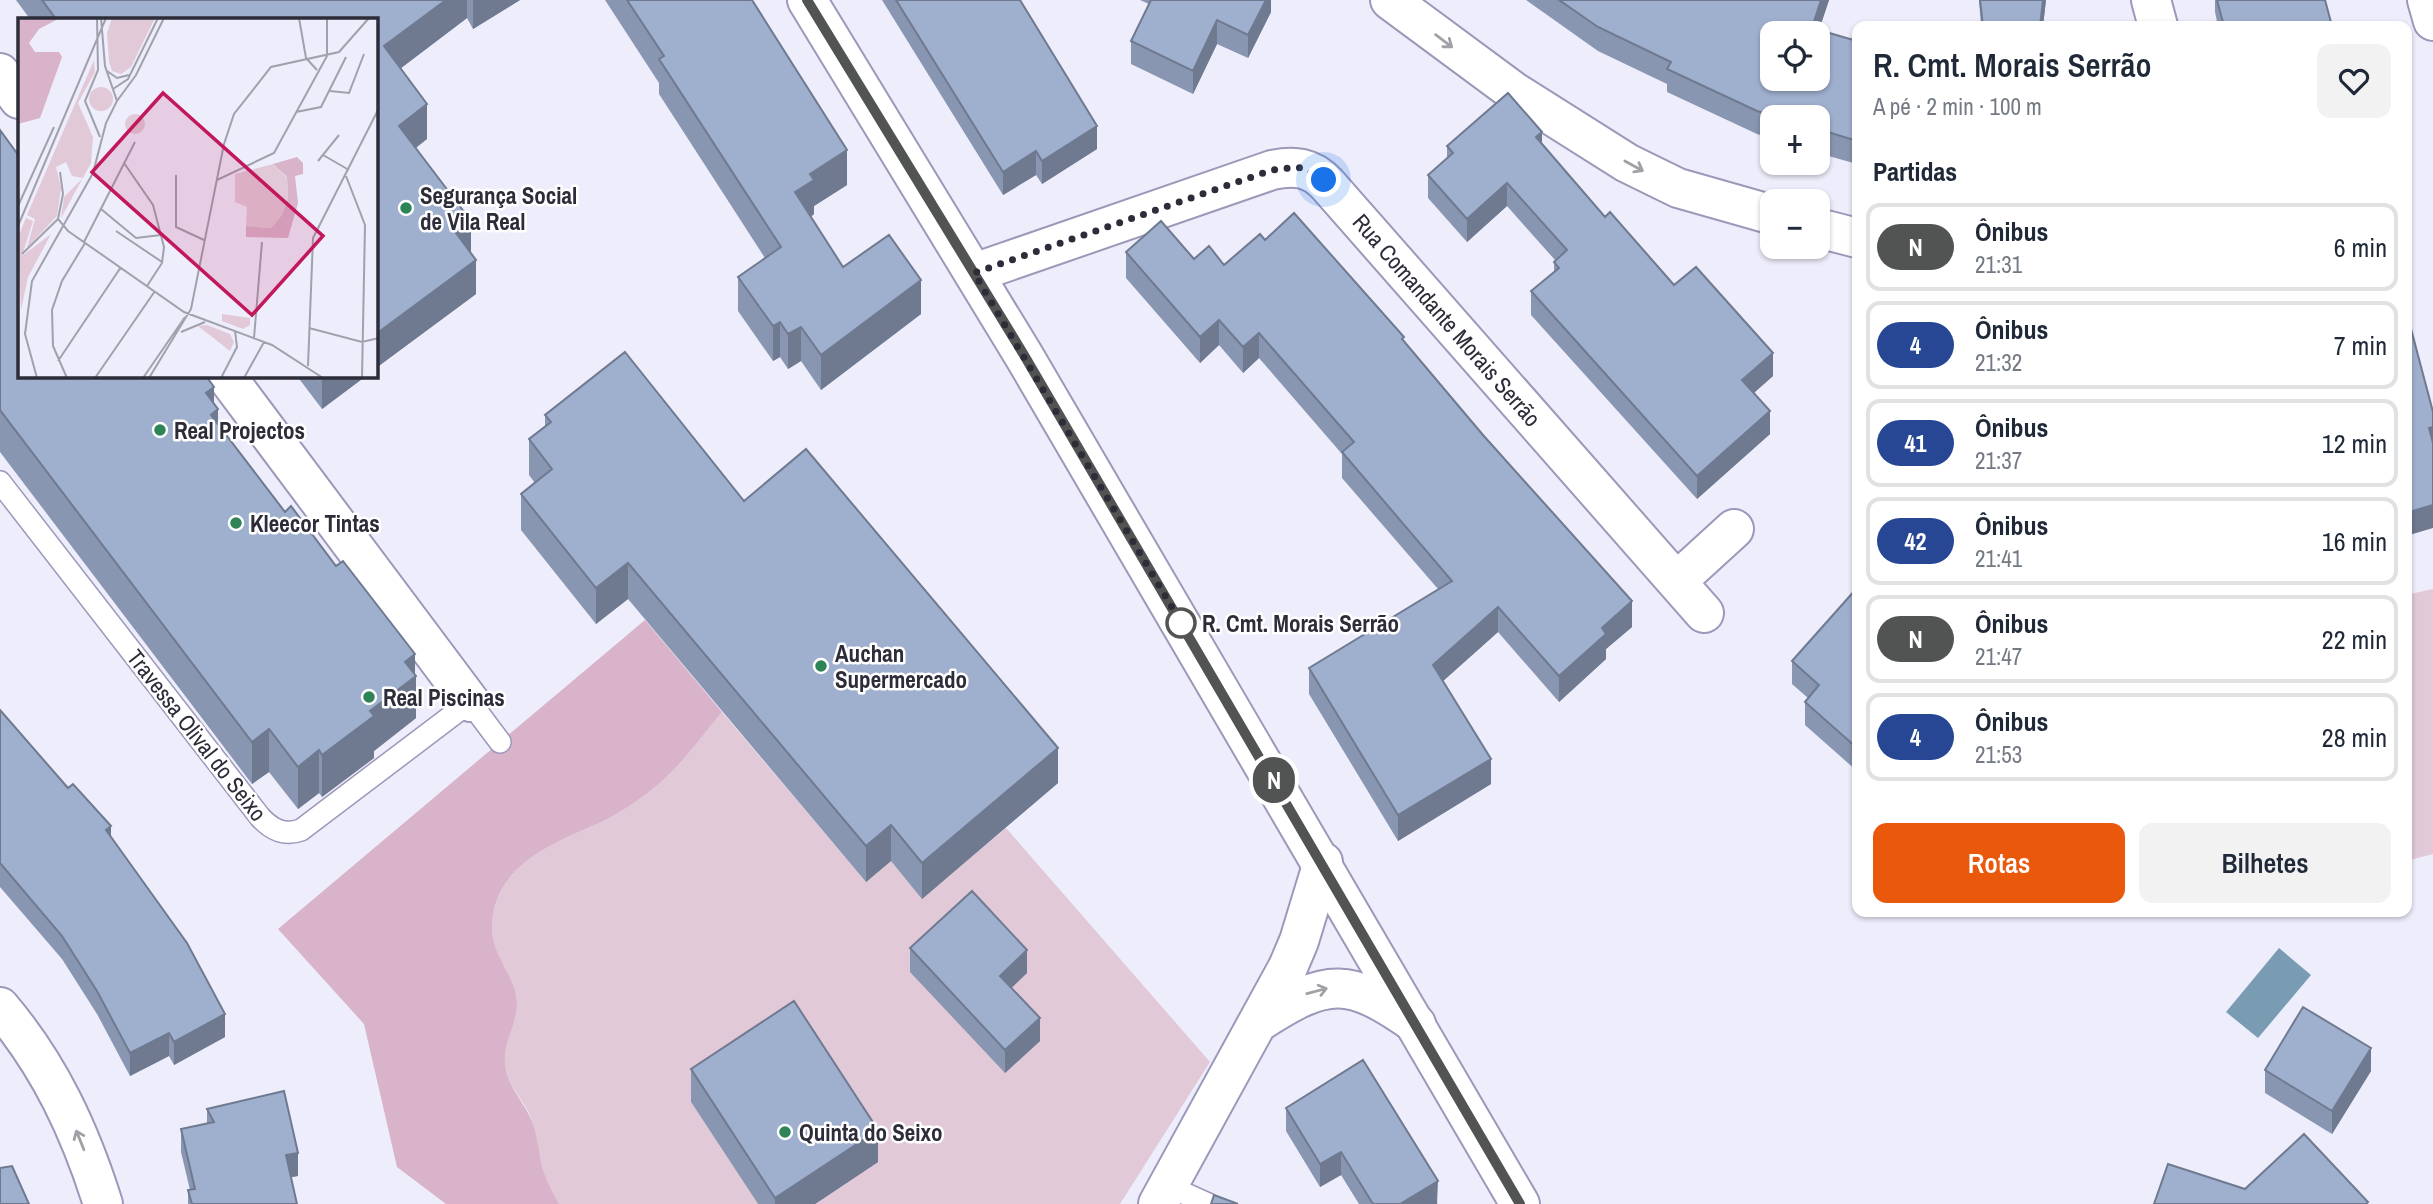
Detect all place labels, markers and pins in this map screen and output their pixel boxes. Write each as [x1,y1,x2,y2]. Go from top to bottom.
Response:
place label: Segurança Social de Vila Real [420,180,577,237]
marker: Segurança Social de Vila Real [398,200,414,216]
place label: Real Projectos [174,415,305,446]
marker: Real Projectos [152,422,168,438]
place label: Kleecor Tintas [250,508,380,539]
marker: Kleecor Tintas [228,515,244,531]
marker: R. Cmt. Morais Serrão [1166,608,1196,638]
place label: R. Cmt. Morais Serrão [1202,608,1399,639]
place label: Auchan Supermercado [835,638,967,695]
marker: Auchan Supermercado [813,658,829,674]
place label: Real Piscinas [383,682,505,713]
marker: Real Piscinas [361,689,377,705]
place label: Quinta do Seixo [799,1117,943,1148]
marker: Quinta do Seixo [777,1124,793,1140]

